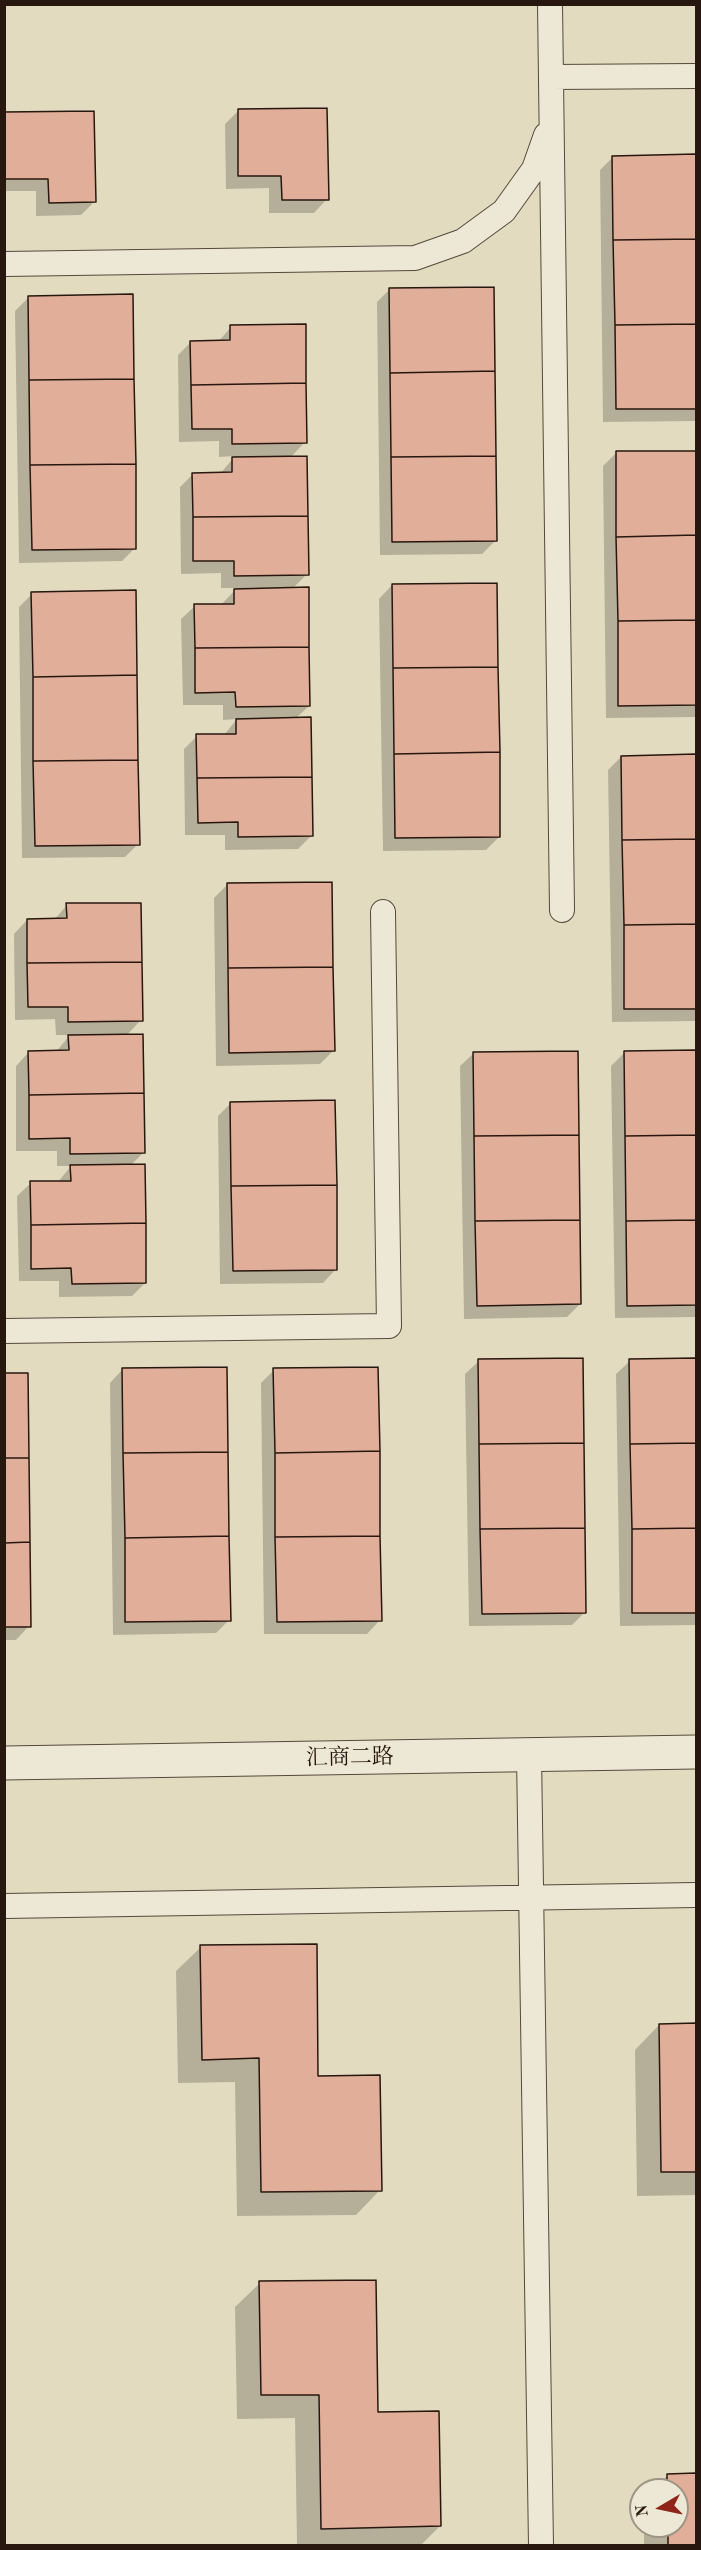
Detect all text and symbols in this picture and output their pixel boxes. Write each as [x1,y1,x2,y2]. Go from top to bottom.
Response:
street label: 汇商二路 [306,1744,394,1772]
north arrow [629,2478,689,2538]
text: N [634,2503,652,2518]

